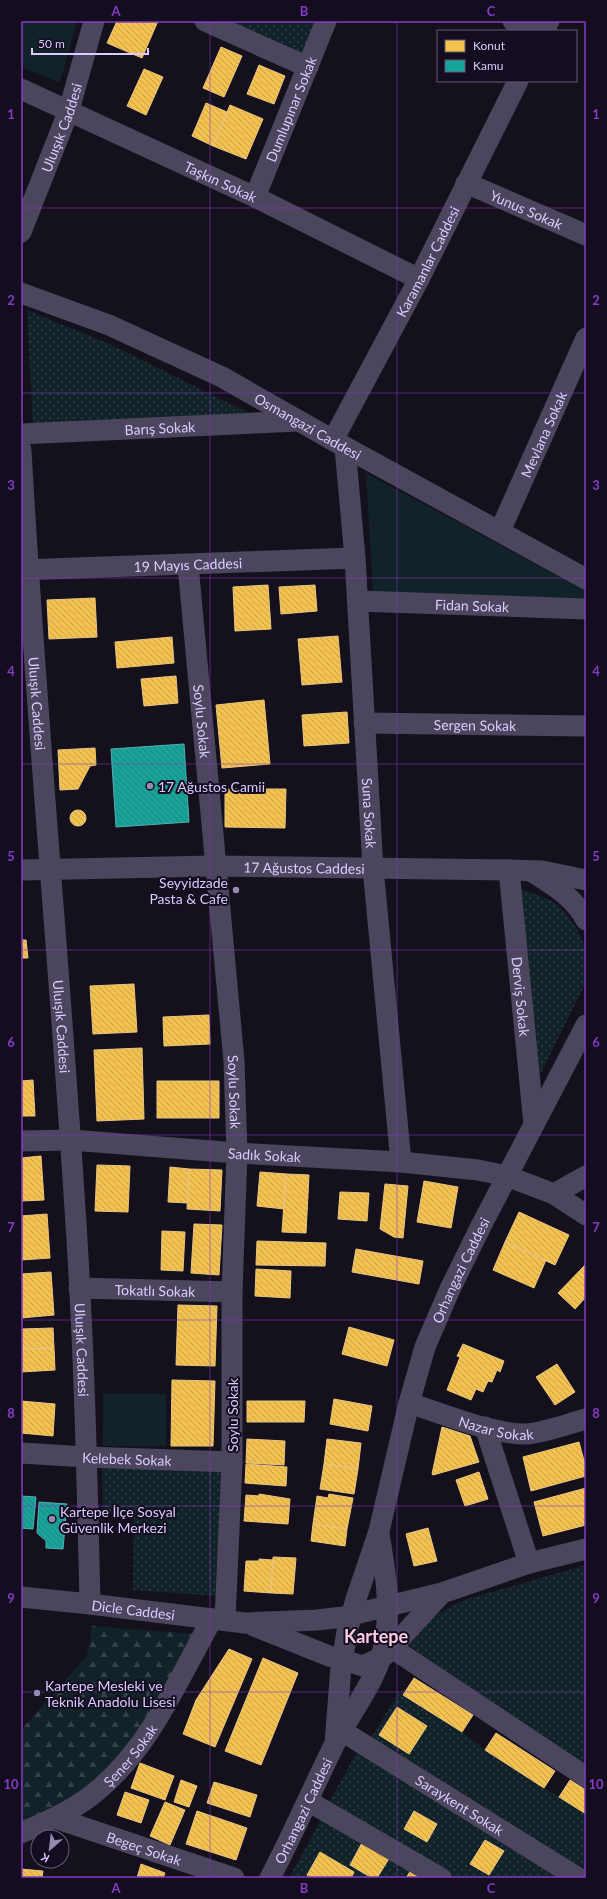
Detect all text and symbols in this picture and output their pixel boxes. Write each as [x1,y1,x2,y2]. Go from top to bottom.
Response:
text: A [110,3,121,19]
text: B [300,3,309,19]
text: C [487,3,496,19]
scale bar [32,30,148,56]
legend [437,30,577,82]
text: 50 m [38,36,65,51]
text: Konut [473,38,506,53]
street label: Dumlupınar Sokak [262,53,320,164]
text: Kamu [473,58,503,73]
street label: Uluışık Caddesi [37,81,85,174]
text: 1 [7,106,15,122]
text: 1 [592,106,600,122]
street label: Taşkın Sokak [182,157,261,206]
street label: Yunus Sokak [488,186,566,233]
street label: Karamanlar Caddesi [392,203,463,320]
text: 2 [7,292,15,308]
text: 2 [592,292,600,308]
street label: Mevlana Sokak [517,388,570,480]
street label: Osmangazi Caddesi [252,389,364,463]
street label: Barış Sokak [124,417,196,438]
text: 3 [7,477,15,493]
text: 3 [592,477,600,493]
street label: 19 Mayıs Caddesi [133,554,242,574]
street label: Fidan Sokak [435,595,510,615]
street label: Uluışık Caddesi [26,656,50,751]
text: 4 [7,663,15,679]
text: 4 [592,663,600,679]
street label: Soylu Sokak [191,684,214,760]
street label: Sergen Sokak [434,715,517,734]
street label: Suna Sokak [359,777,380,850]
place label: 17 Ağustos Camii [158,778,265,795]
marker: 17 Ağustos Camii [145,781,155,791]
text: 5 [7,848,15,864]
text: 5 [592,848,600,864]
street label: 17 Ağustos Caddesi [243,858,365,877]
place label: Seyyidzade Pasta & Cafe [149,874,228,907]
marker: Seyyidzade Pasta & Cafe [231,885,241,895]
street label: Derviş Sokak [509,956,534,1038]
street label: Uluışık Caddesi [50,979,74,1074]
text: 6 [7,1034,15,1050]
text: 6 [592,1034,600,1050]
street label: Soylu Sokak [225,1054,245,1130]
street label: Sadık Sokak [227,1144,302,1165]
street label: Orhangazi Caddesi [428,1214,493,1326]
text: 7 [7,1219,15,1235]
text: 7 [592,1219,600,1235]
street label: Tokatlı Sokak [114,1280,196,1300]
street label: Uluışık Caddesi [72,1303,93,1397]
street label: Soylu Sokak [224,1377,241,1452]
text: 8 [7,1405,15,1421]
text: 8 [592,1405,600,1421]
street label: Nazar Sokak [457,1412,535,1443]
street label: Kelebek Sokak [82,1448,173,1468]
place label: Kartepe İlçe Sosyal Güvenlik Merkezi [60,1503,176,1536]
marker: Kartepe İlçe Sosyal Güvenlik Merkezi [47,1514,57,1524]
text: 9 [7,1590,15,1606]
text: 9 [592,1590,600,1606]
street label: Dicle Caddesi [91,1596,176,1623]
district label: Kartepe [344,1625,409,1647]
place label: Kartepe Mesleki ve Teknik Anadolu Lisesi [45,1677,176,1710]
marker: Kartepe Mesleki ve Teknik Anadolu Lisesi [32,1688,42,1698]
street label: Şener Sokak [100,1720,161,1790]
street label: Orhangazi Caddesi [270,1755,335,1866]
street label: Saraykent Sokak [413,1771,508,1839]
text: 10 [3,1776,19,1792]
text: 10 [588,1776,604,1792]
street label: Begeç Sokak [104,1827,185,1869]
north arrow [30,1829,70,1869]
text: K [38,1851,51,1866]
text: A [110,1880,121,1896]
text: B [300,1880,309,1896]
text: C [487,1880,496,1896]

